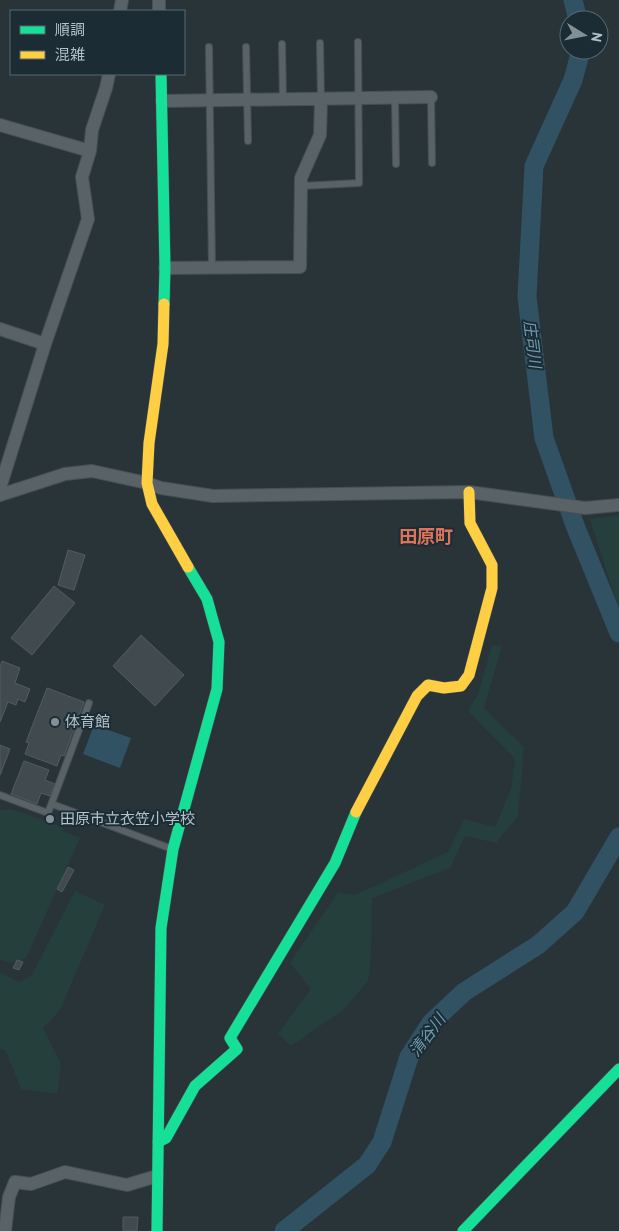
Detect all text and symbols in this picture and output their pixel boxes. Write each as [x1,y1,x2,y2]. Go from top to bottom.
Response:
legend [10,10,185,75]
north arrow [559,10,609,60]
text: 順調 [55,20,85,39]
text: N [587,31,606,43]
text: 混雑 [55,45,85,64]
water label: 庄司川 [520,319,546,371]
district label: 田原町 [399,525,453,548]
place label: 体育館 [65,712,110,731]
marker: 体育館 [49,716,61,728]
place label: 田原市立衣笠小学校 [60,809,195,828]
marker: 田原市立衣笠小学校 [44,813,56,825]
water label: 清谷川 [405,1008,451,1060]

